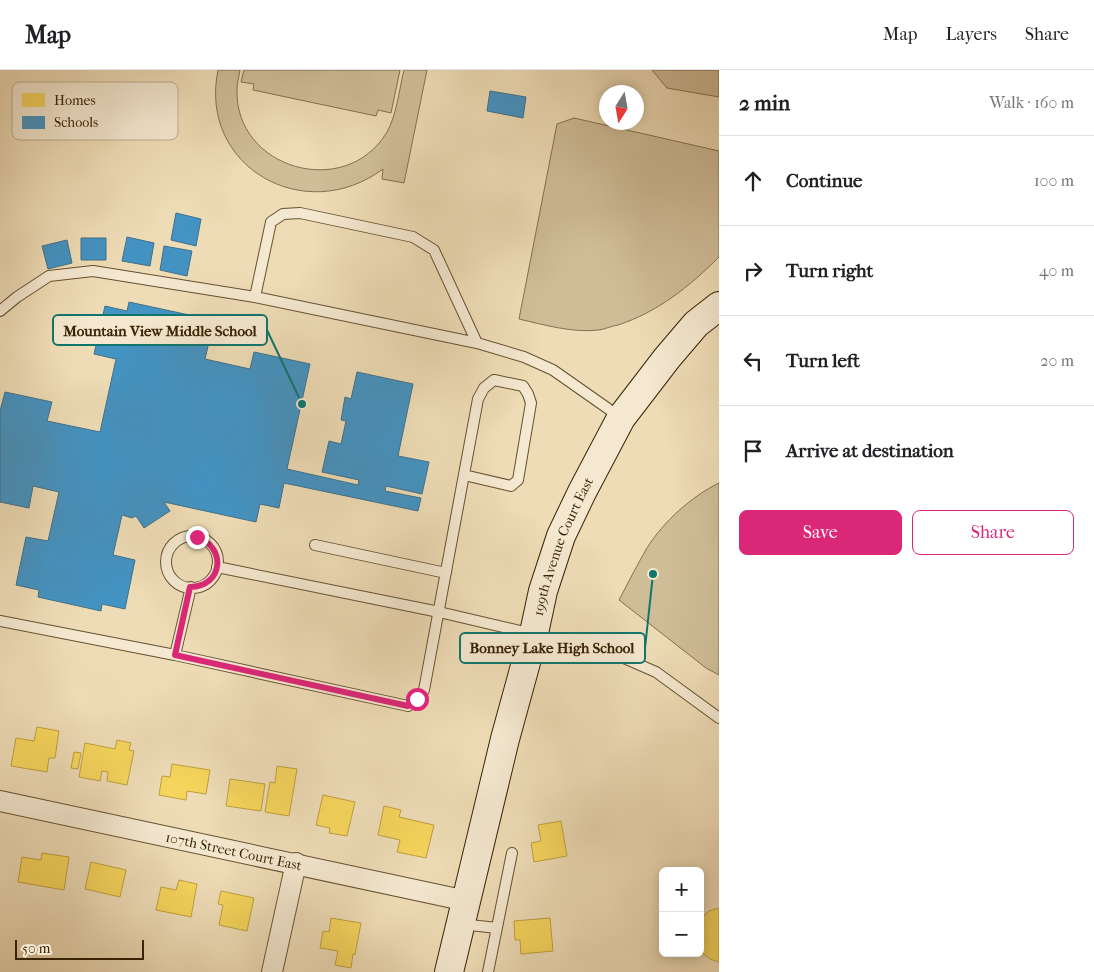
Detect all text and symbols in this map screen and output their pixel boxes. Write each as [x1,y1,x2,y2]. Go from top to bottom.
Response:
text: Map [25,21,71,49]
text: Map [883,24,917,45]
text: Layers [945,24,997,45]
text: Share [1025,24,1069,45]
legend [12,82,178,140]
north arrow [599,85,644,130]
text: 2 min [739,91,790,115]
text: Homes [54,92,96,109]
text: Walk · 160 m [989,93,1074,112]
text: Schools [54,114,98,131]
icon: ahead [739,167,767,195]
text: Continue [786,170,862,192]
text: 100 m [1034,171,1074,190]
icon: right [739,257,767,285]
text: Turn right [786,260,873,282]
text: 40 m [1039,261,1074,280]
callout: Mountain View Middle School [53,315,267,345]
text: Mountain View Middle School [62,322,258,340]
icon: left [739,347,767,375]
text: Turn left [786,350,860,372]
text: 20 m [1040,351,1074,370]
icon: arrive [739,437,767,465]
text: Arrive at destination [786,440,954,462]
street label: 199th Avenue Court East [530,474,597,618]
button: Save [739,510,902,555]
button: Share [912,510,1074,555]
route end [186,526,209,549]
callout: Bonney Lake High School [460,633,645,663]
text: Bonney Lake High School [470,639,635,657]
route start [406,688,429,711]
street label: 107th Street Court East [164,829,303,874]
map controls [659,867,704,957]
button: + [659,867,704,912]
button: − [659,912,704,957]
scale bar [15,937,144,960]
text: 50 m [22,940,50,957]

